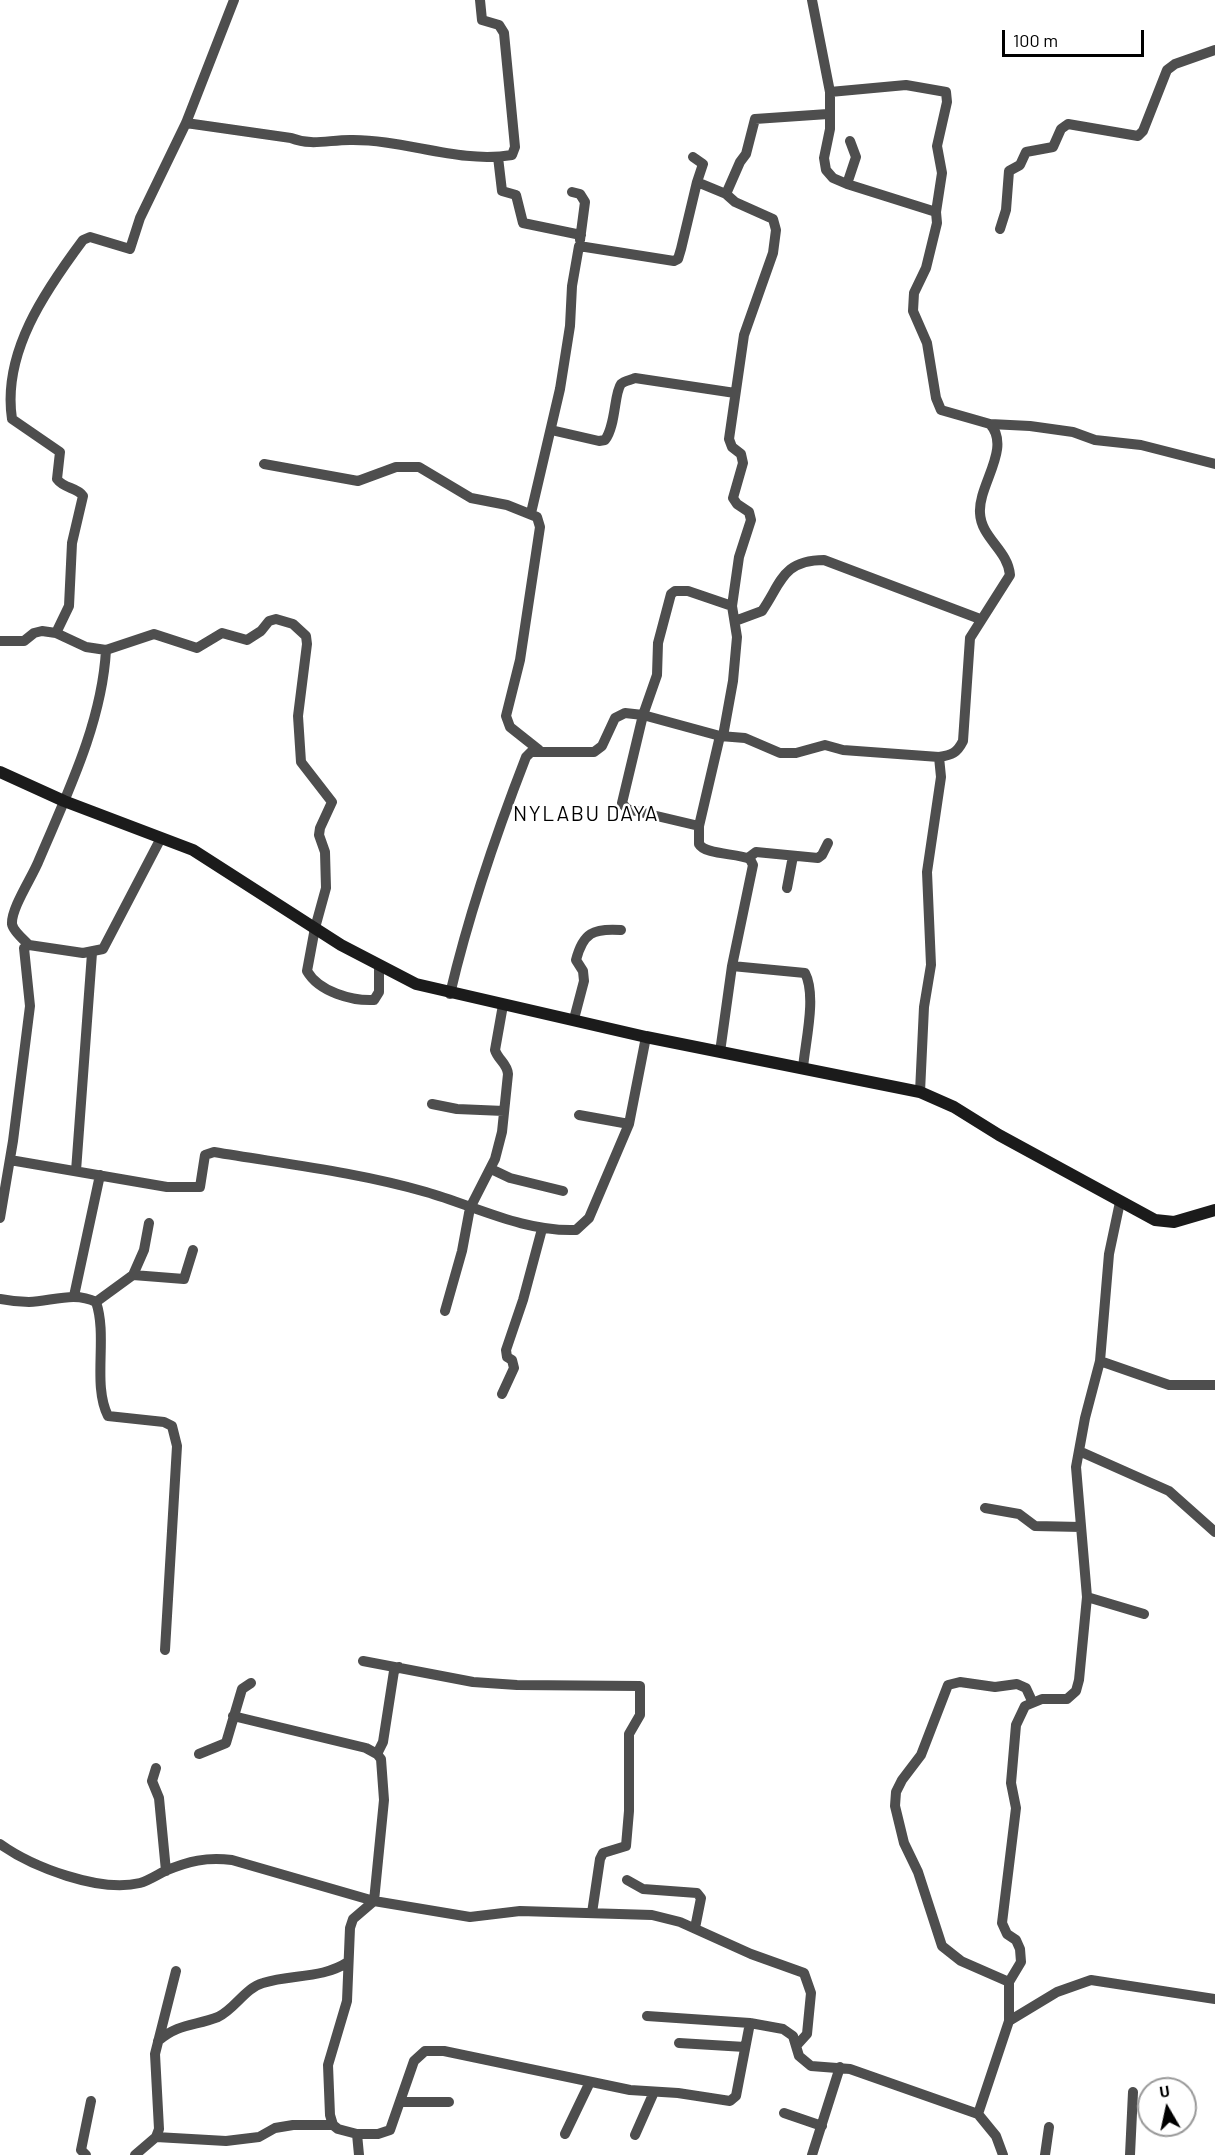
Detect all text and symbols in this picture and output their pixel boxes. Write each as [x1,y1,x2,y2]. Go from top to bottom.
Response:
scale bar [1005,18,1148,56]
text: 100 m [1013,29,1058,51]
district label: NYLABU DAYA [513,801,659,827]
north arrow [1137,2077,1197,2137]
text: U [1158,2081,1171,2101]

